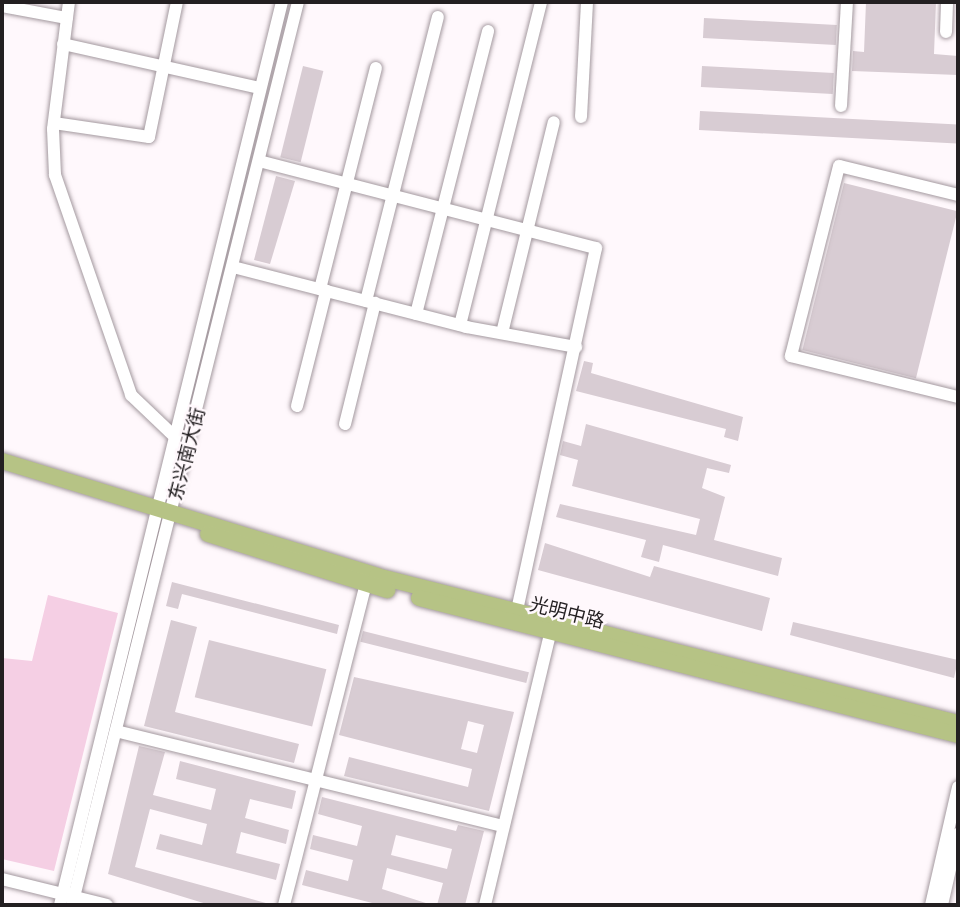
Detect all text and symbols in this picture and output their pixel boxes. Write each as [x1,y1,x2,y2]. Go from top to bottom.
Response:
street label: 东兴南大街 [164,405,210,503]
street label: 光明中路 [527,593,607,633]

